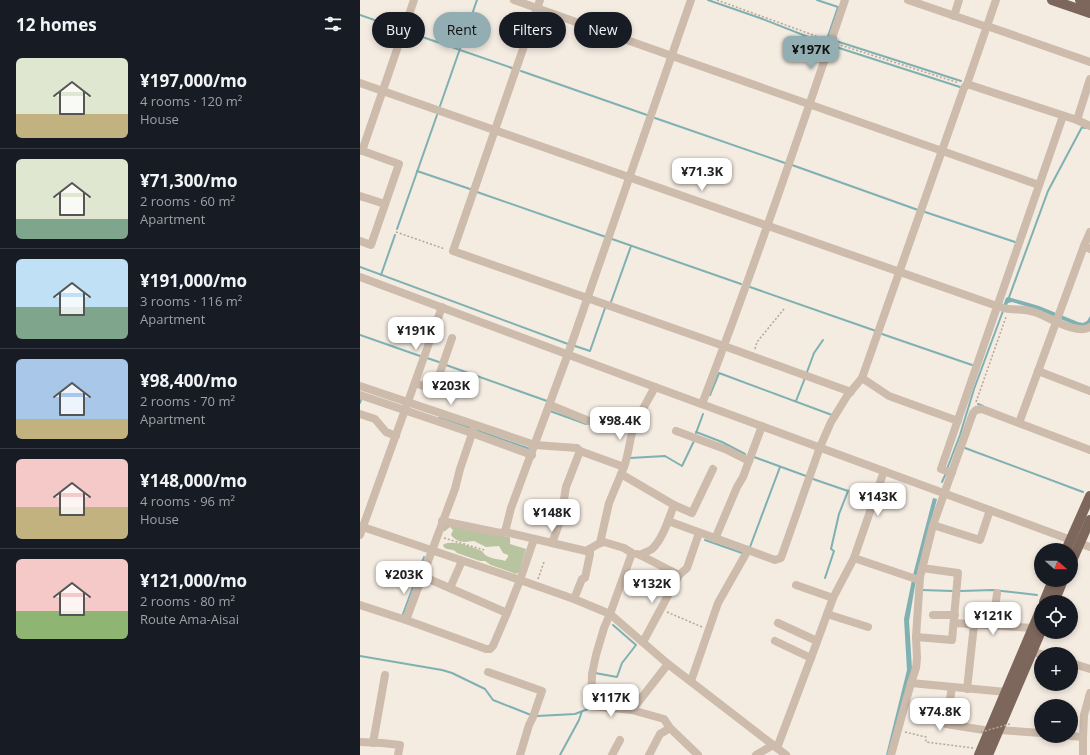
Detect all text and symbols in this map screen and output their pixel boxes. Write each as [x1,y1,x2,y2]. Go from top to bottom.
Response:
chip: Buy [372,12,425,48]
chip: Rent [433,12,491,48]
chip: Filters [499,12,566,48]
chip: New [574,12,632,48]
text: 12 homes [16,13,97,36]
icon: filters [322,13,344,35]
pin: ¥197K [783,36,839,70]
text: ¥197K [792,40,830,58]
text: ¥197,000/mo [140,69,247,92]
icon: home [48,74,96,122]
text: 4 rooms · 120 m² [140,92,242,110]
text: House [140,110,179,128]
pin: ¥71.3K [669,158,735,192]
text: ¥71.3K [681,162,723,180]
text: ¥71,300/mo [140,169,237,192]
icon: home [48,175,96,223]
text: 2 rooms · 60 m² [140,192,235,210]
text: Apartment [140,210,205,228]
text: ¥191,000/mo [140,269,247,292]
icon: home [48,275,96,323]
text: 3 rooms · 116 m² [140,292,242,310]
text: Apartment [140,310,205,328]
pin: ¥191K [388,317,444,351]
text: ¥191K [397,321,435,339]
text: ¥98,400/mo [140,369,237,392]
pin: ¥203K [423,372,479,406]
icon: home [48,375,96,423]
text: ¥203K [432,376,470,394]
text: 2 rooms · 70 m² [140,392,235,410]
pin: ¥98.4K [587,407,653,441]
text: Apartment [140,410,205,428]
text: ¥98.4K [599,411,641,429]
text: ¥148,000/mo [140,469,247,492]
icon: home [48,475,96,523]
pin: ¥143K [850,483,906,517]
text: ¥143K [859,487,897,505]
text: 4 rooms · 96 m² [140,492,235,510]
pin: ¥148K [524,499,580,533]
text: ¥148K [533,503,571,521]
text: House [140,510,179,528]
north arrow [1034,543,1078,587]
map controls [1034,543,1078,743]
pin: ¥203K [376,561,432,595]
text: ¥203K [385,565,423,583]
text: ¥121,000/mo [140,569,247,592]
pin: ¥132K [624,570,680,604]
text: ¥132K [633,574,671,592]
icon: home [48,575,96,623]
text: 2 rooms · 80 m² [140,592,235,610]
button: locate [1034,595,1078,639]
pin: ¥121K [965,602,1021,636]
text: ¥121K [974,606,1012,624]
text: Route Ama-Aisai [140,610,239,628]
button: + [1034,647,1078,691]
pin: ¥117K [583,684,639,718]
text: ¥117K [592,688,630,706]
pin: ¥74.8K [907,698,973,732]
button: − [1034,699,1078,743]
text: ¥74.8K [919,702,961,720]

